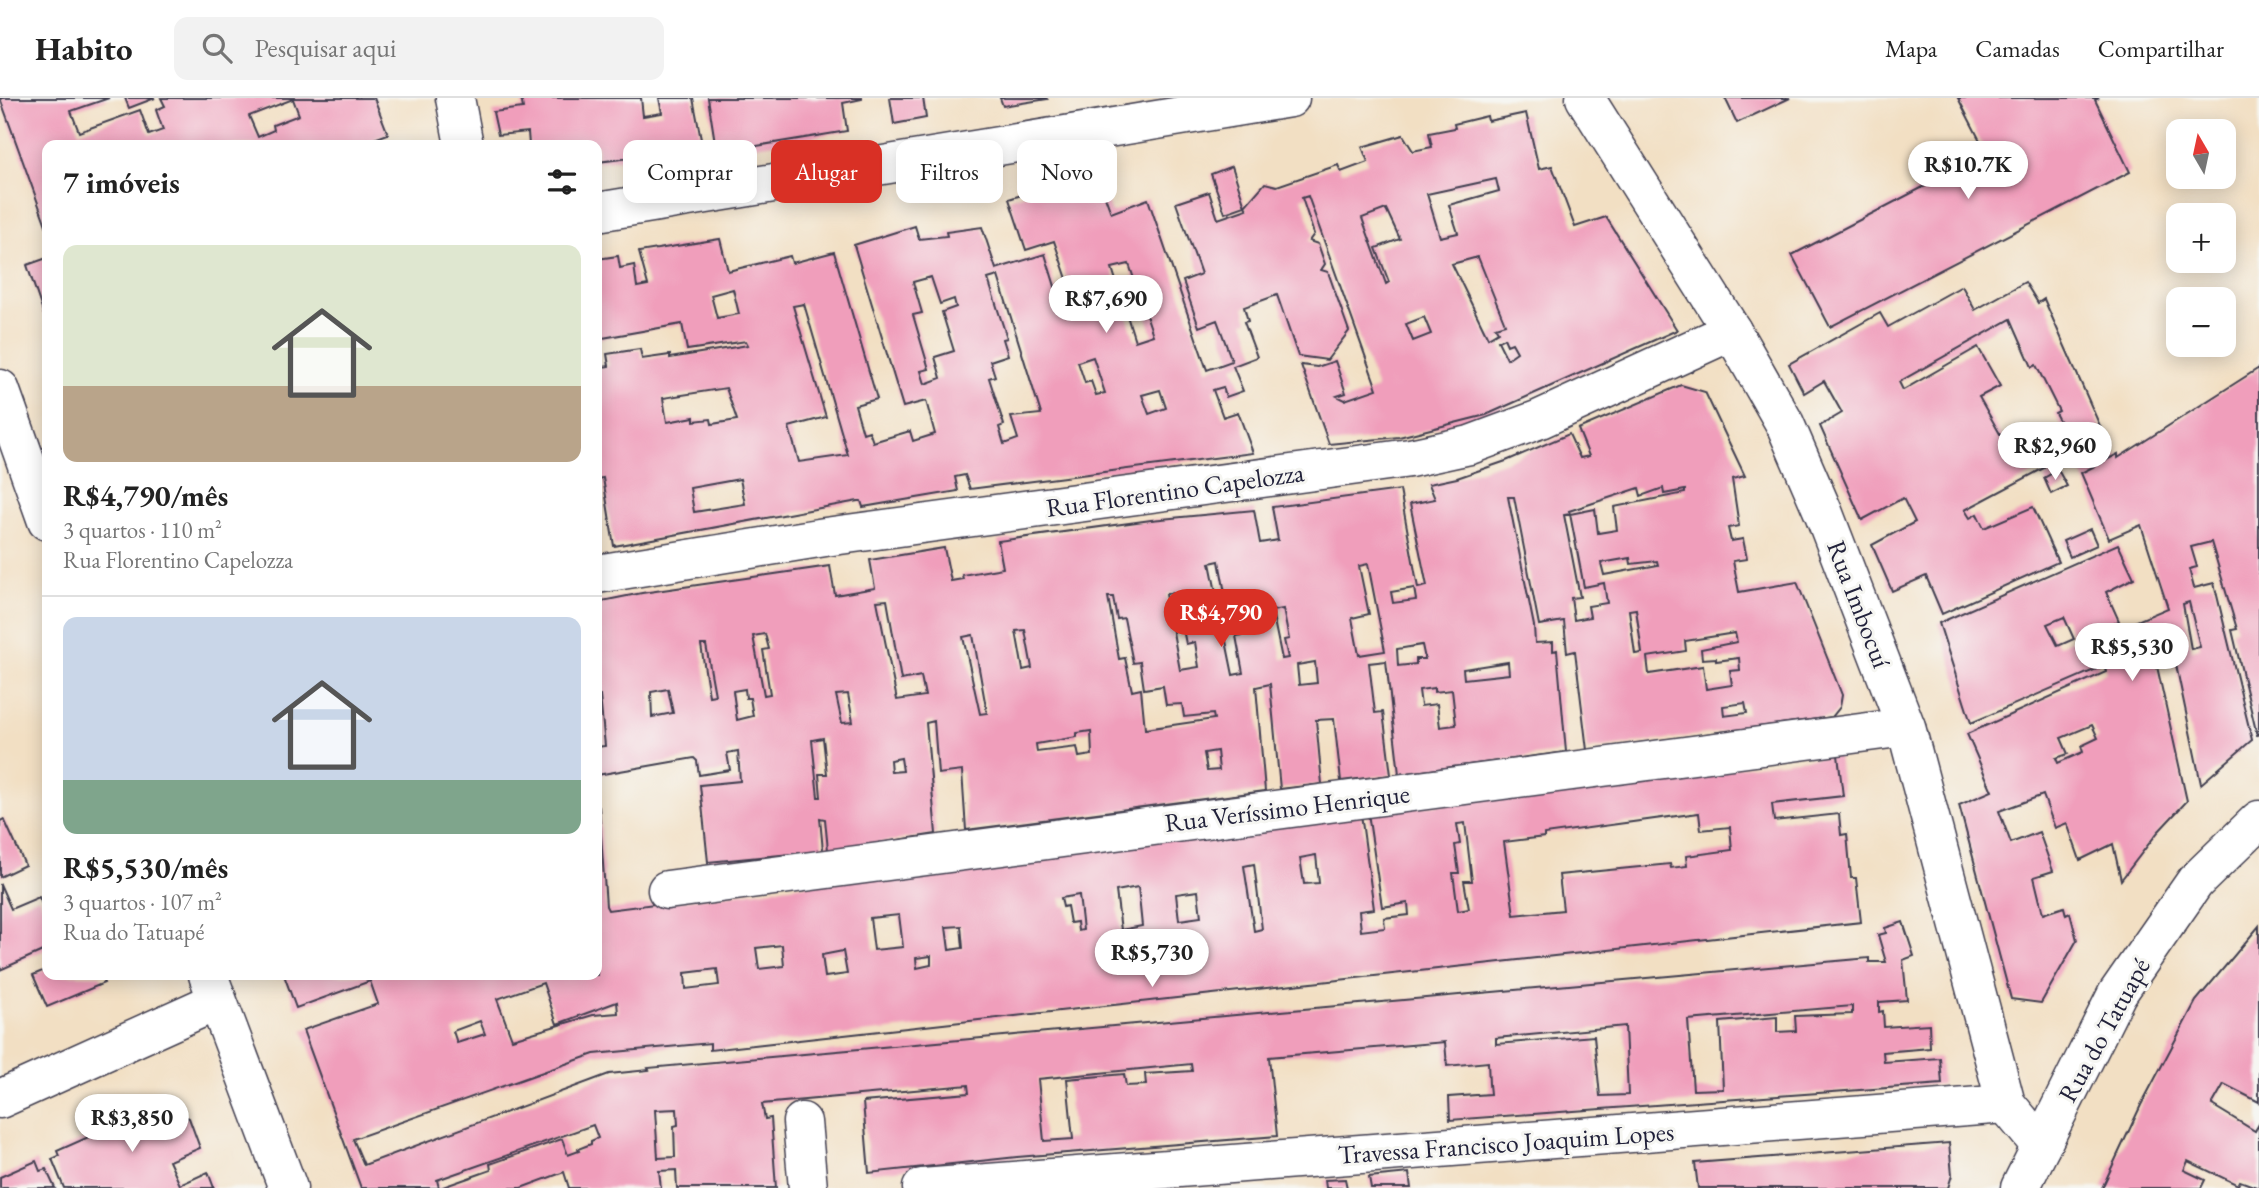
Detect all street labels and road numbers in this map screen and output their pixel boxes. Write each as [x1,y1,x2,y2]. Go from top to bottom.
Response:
street label: Rua Florentino Capelozza [1044,455,1307,525]
street label: Rua Imbocuí [1819,535,1899,673]
street label: Rua Veríssimo Henrique [1162,776,1412,840]
street label: Rua do Tatuapé [2050,952,2158,1108]
street label: Travessa Francisco Joaquim Lopes [1337,1114,1675,1172]

